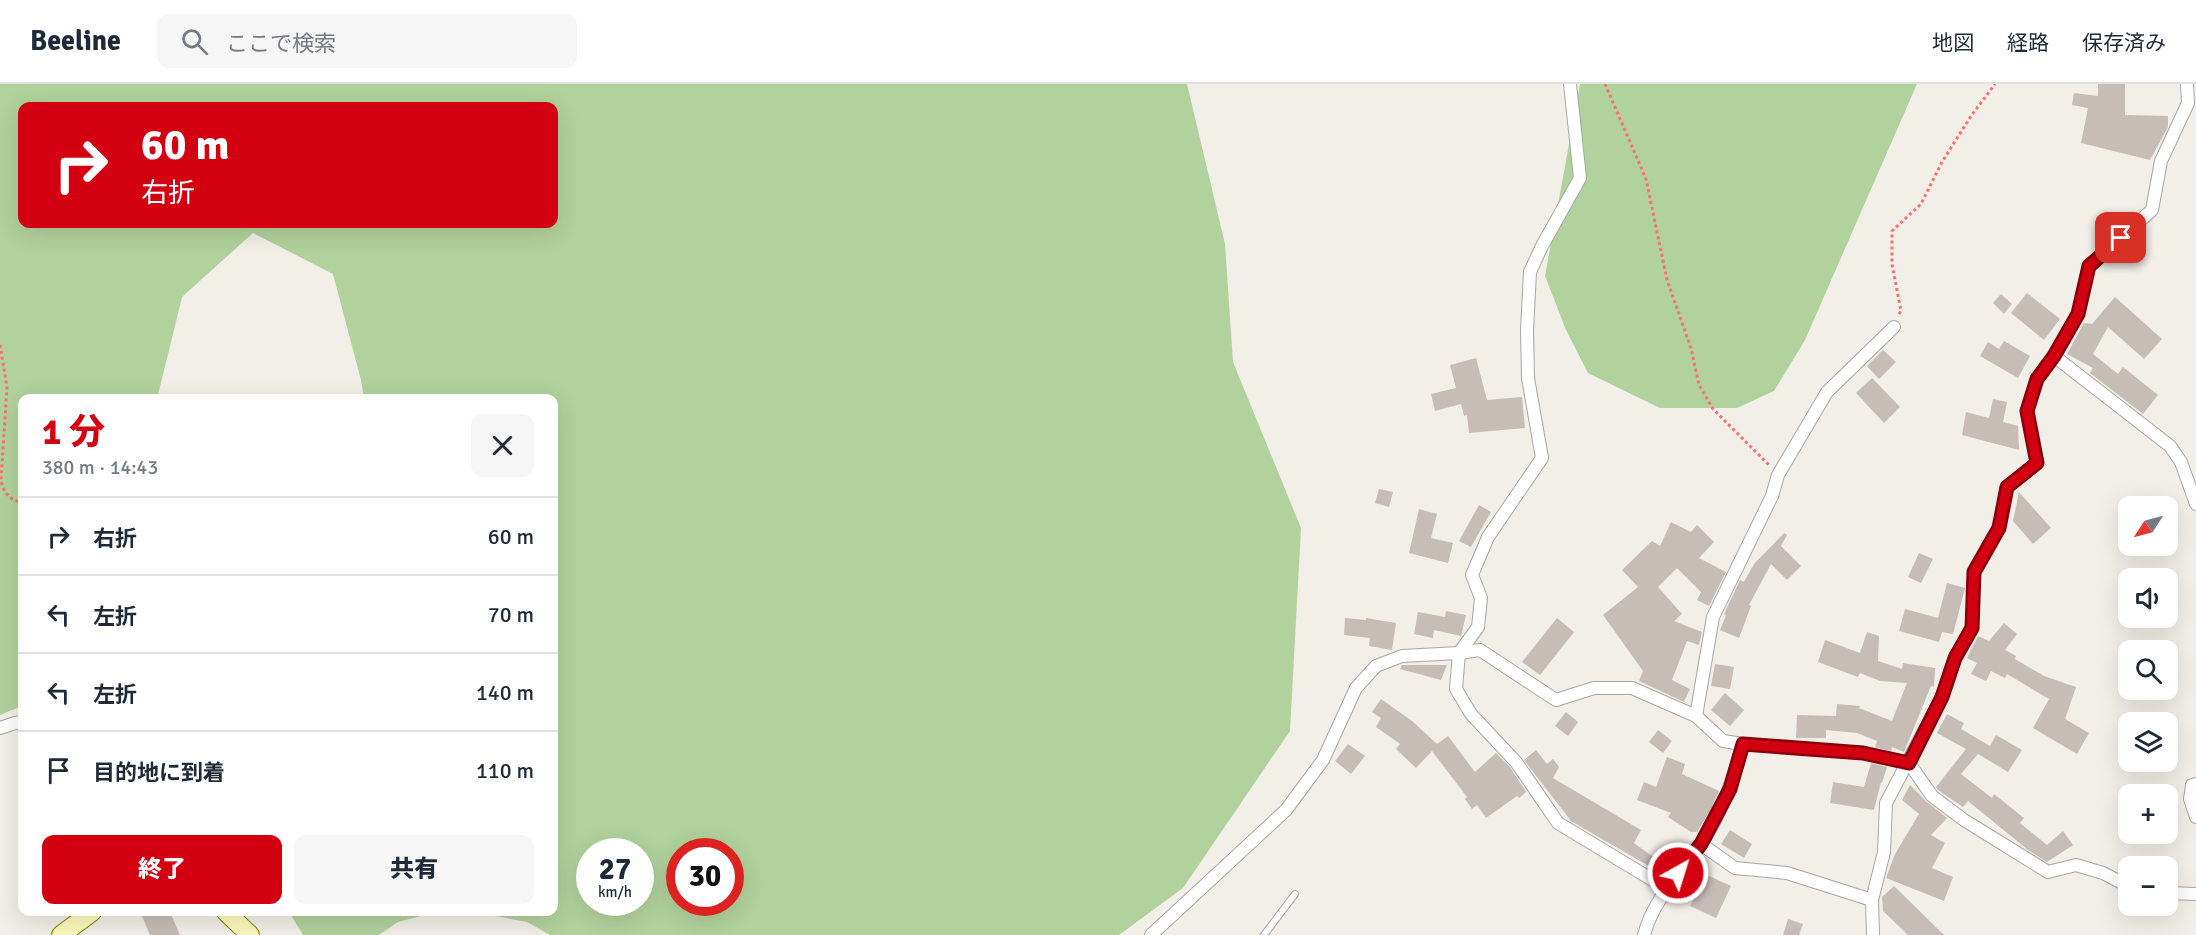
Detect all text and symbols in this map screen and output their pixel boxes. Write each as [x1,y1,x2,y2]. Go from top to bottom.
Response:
search box [157,14,577,68]
text: Beeline [30,24,121,58]
icon: search [178,25,211,58]
text: ここで検索 [226,30,336,57]
text: 地図 [1932,30,1974,56]
text: 経路 [2007,30,2049,56]
text: 保存済み [2082,30,2166,56]
text: 60 m [141,120,230,171]
icon: right [42,126,120,204]
text: 右折 [141,177,195,210]
pin [2095,212,2146,263]
icon: arrive [2104,221,2137,254]
text: 1 分 [42,410,105,455]
button: close [471,414,534,477]
text: 380 m · 14:43 [42,455,158,480]
north arrow [2118,496,2178,556]
map controls [2118,496,2178,916]
icon: right [42,520,75,553]
text: 60 m [488,523,534,550]
text: 右折 [93,525,137,552]
button: sound [2118,568,2178,628]
icon: left [42,598,75,631]
text: 70 m [488,601,534,628]
text: 左折 [93,603,137,630]
button: search [2118,640,2178,700]
icon: left [42,676,75,709]
text: 140 m [476,679,534,706]
text: 左折 [93,681,137,708]
button: layers [2118,712,2178,772]
icon: arrive [42,754,75,787]
text: 110 m [476,757,534,784]
text: 目的地に到着 [93,759,225,786]
button: + [2118,784,2178,844]
button: 終了 [42,835,282,904]
button: 共有 [294,835,534,904]
speed limit sign: 30 [666,838,744,916]
position arrow [1646,841,1710,905]
text: 27 [599,851,631,888]
button: − [2118,856,2178,916]
text: km/h [598,883,632,901]

